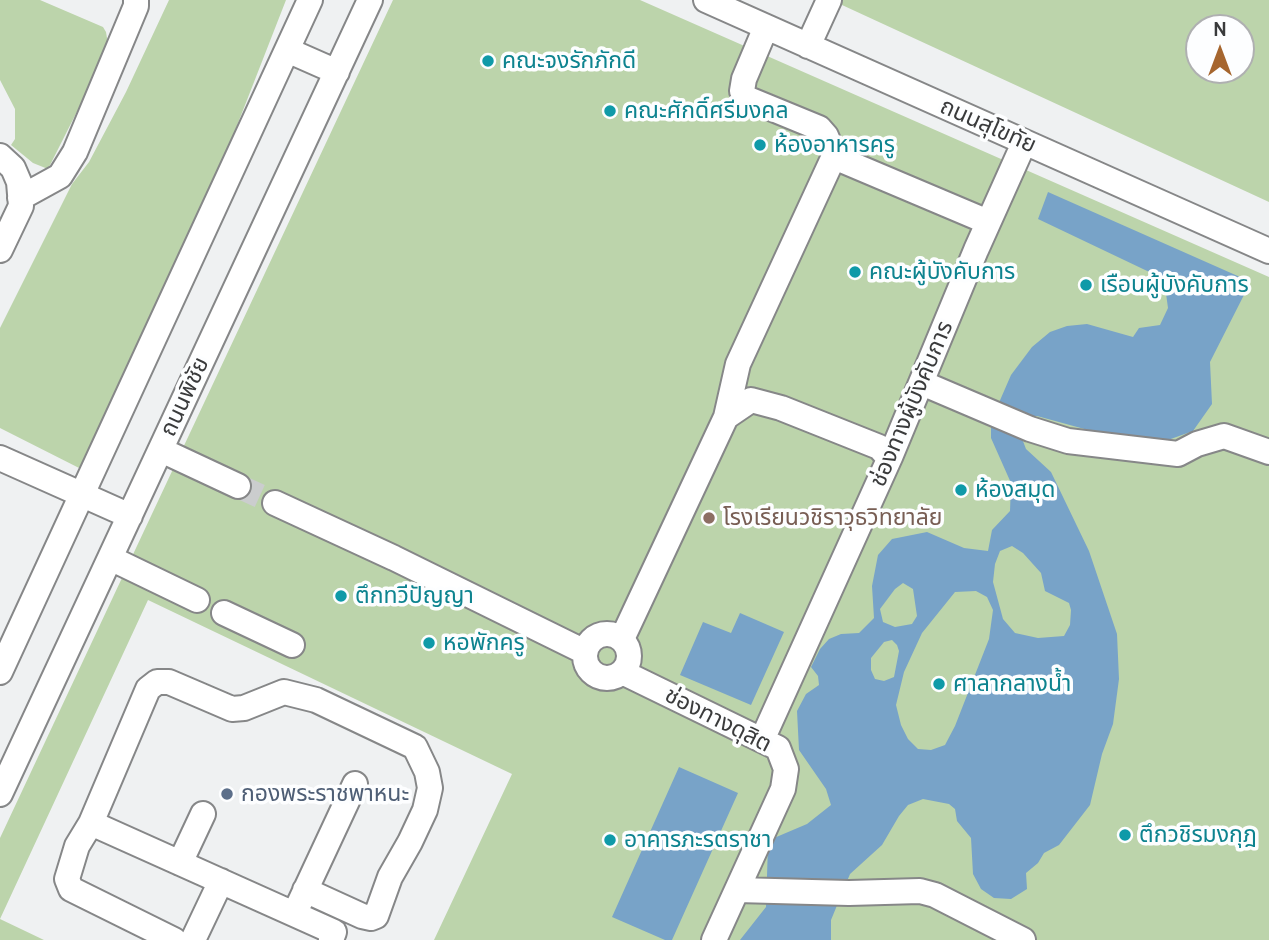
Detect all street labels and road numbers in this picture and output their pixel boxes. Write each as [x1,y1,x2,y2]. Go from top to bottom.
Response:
street label: ถนนสุโขทัย [936,93,1040,159]
street label: ช่องทางผู้บังคับการ [865,317,959,491]
street label: ถนนพิชัย [155,353,215,441]
street label: ช่องทางดุสิต [660,681,776,759]

